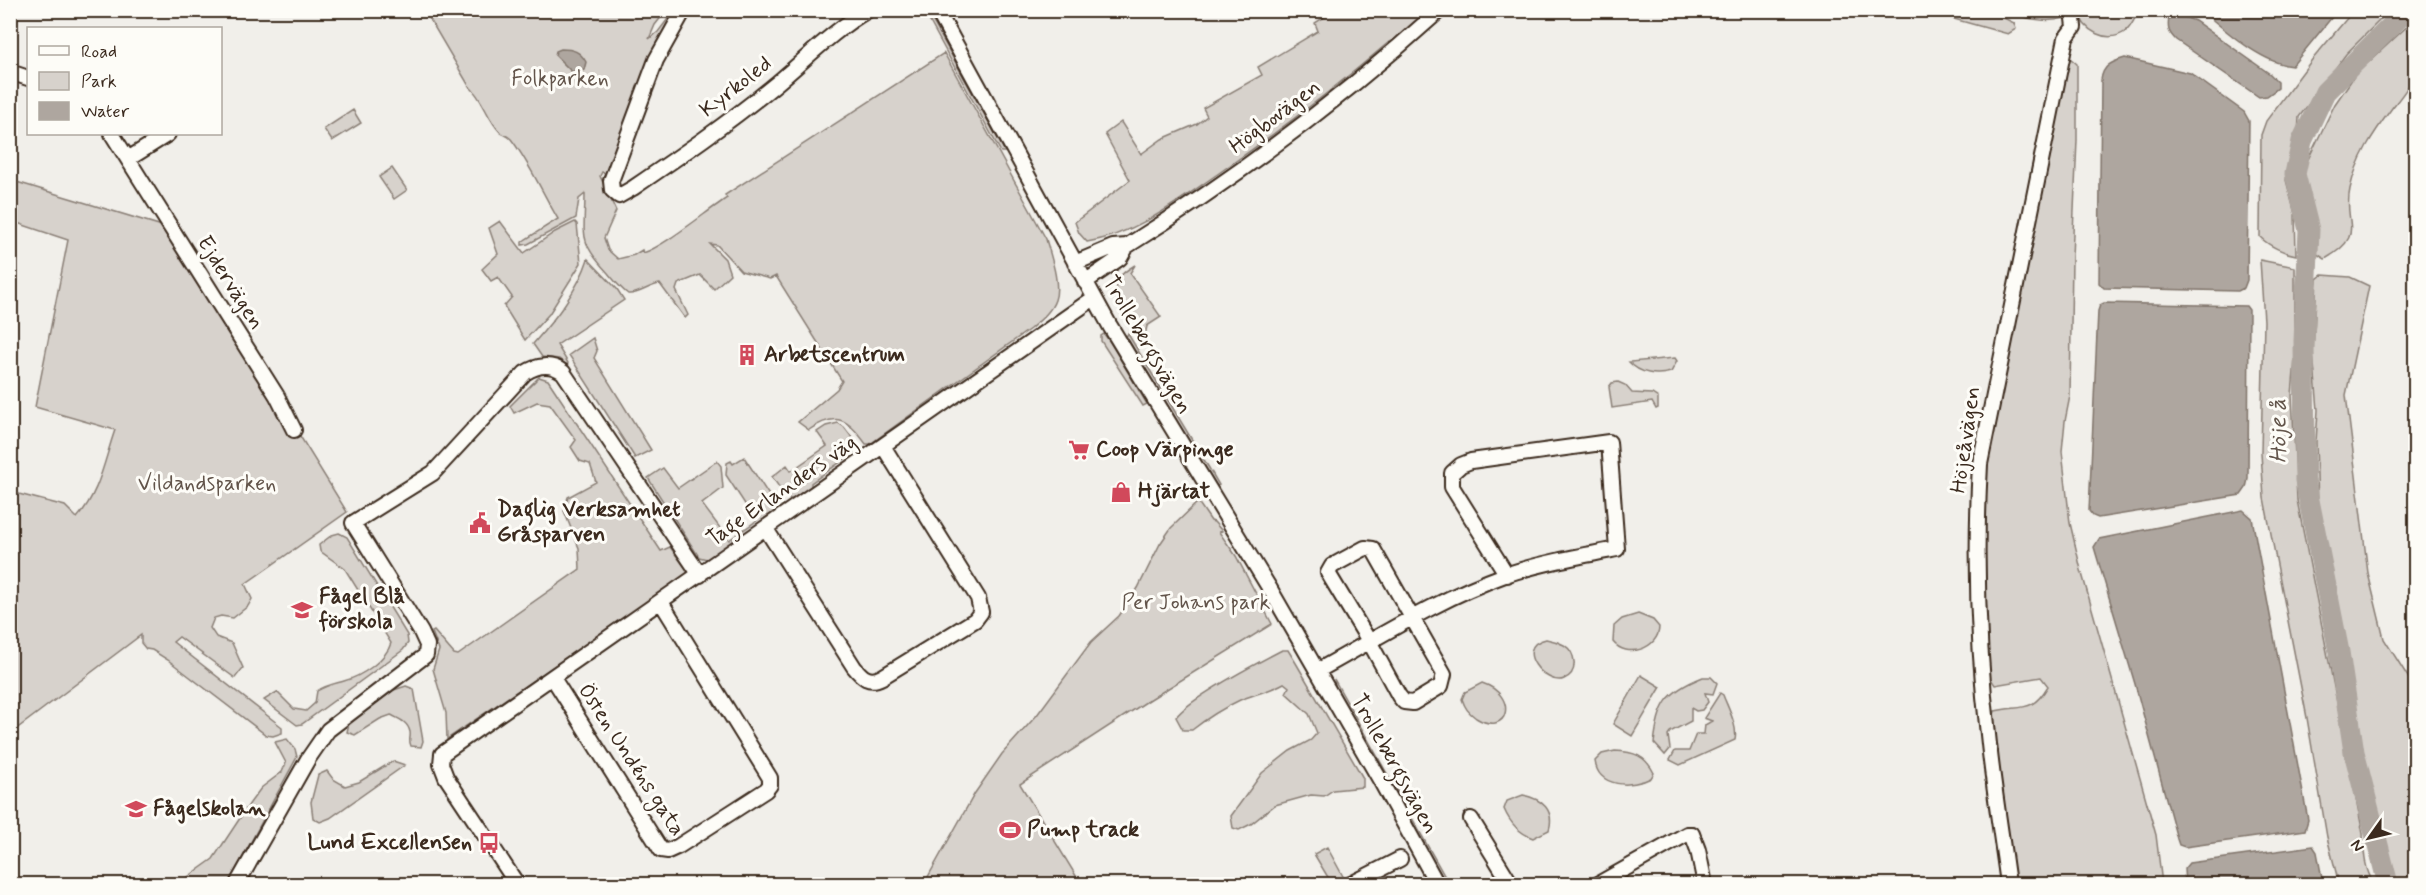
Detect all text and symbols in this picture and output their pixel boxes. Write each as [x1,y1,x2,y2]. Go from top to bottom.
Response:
legend [27,27,222,135]
text: Road [81,40,117,64]
street label: Kyrkoled [694,50,778,124]
park label: Folkparken [511,65,609,93]
text: Park [81,70,117,94]
street label: Högbovägen [1224,73,1327,161]
text: Water [81,100,130,124]
street label: Ejdervägen [189,231,270,336]
street label: Trollebergsvägen [1093,271,1198,421]
place label: Arbetscentrum [764,341,905,369]
building icon: Arbetscentrum [735,343,759,367]
street label: Höjeåvägen [1945,385,1988,495]
water label: Höje å [2263,398,2295,464]
street label: Tage Erlanders väg [701,429,865,556]
place label: Coop Värpinge [1096,436,1234,465]
supermarket icon: Coop Värpinge [1067,438,1091,462]
park label: Vildandsparken [138,470,276,498]
place label: Hjärtat [1138,478,1211,507]
shop icon: Hjärtat [1109,480,1133,504]
place label: Daglig Verksamhet Gråsparven [497,496,681,549]
public building icon: Daglig Verksamhet Gråsparven [468,511,492,535]
place label: Fågel Blå förskola [318,583,405,636]
park label: Per Johans park [1122,589,1270,617]
school or university icon: Fågel Blå förskola [290,598,314,622]
street label: Östen Undéns gata [569,678,691,843]
street label: Trollebergsvägen [1341,689,1444,840]
place label: Fågelskolan [153,795,266,824]
school or university icon: Fågelskolan [124,797,148,821]
north arrow [2339,808,2399,868]
place label: Pump track [1027,816,1139,844]
sports icon: Pump track [998,818,1022,842]
place label: Lund Excellensen [308,829,472,857]
bus stop icon: Lund Excellensen [477,831,501,855]
text: N [2346,835,2369,856]

